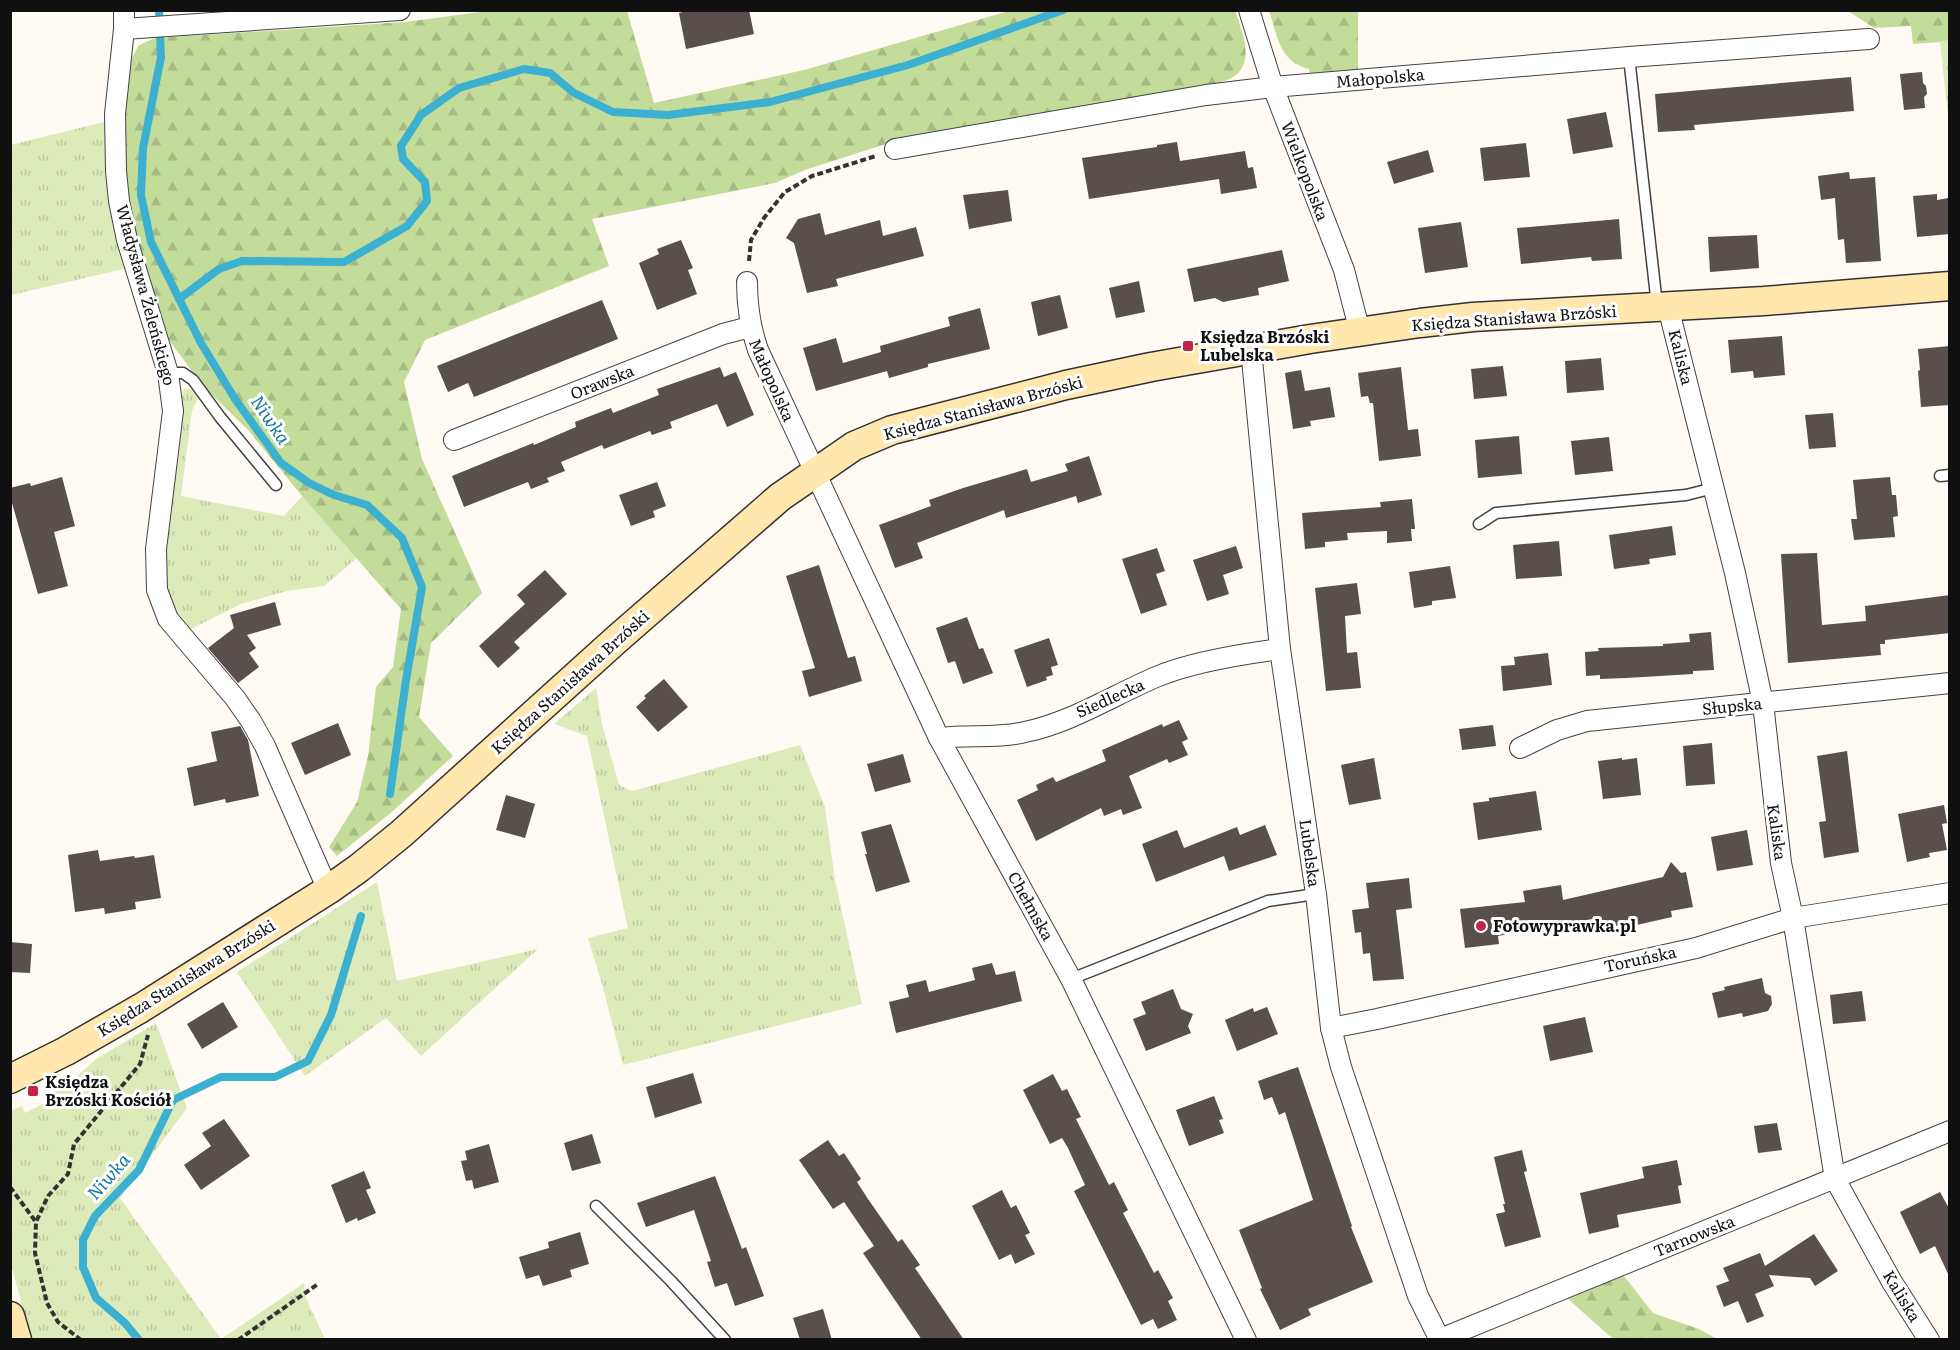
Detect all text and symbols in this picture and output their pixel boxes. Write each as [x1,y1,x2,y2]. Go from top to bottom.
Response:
street label: Małopolska [1335,61,1426,93]
street label: Wielkopolska [1276,117,1336,224]
street label: Władysława Żeleńskiego [111,202,183,388]
street label: Księdza Stanisława Brzóski [1410,298,1617,336]
place label: Księdza Brzóski Lubelska [1200,324,1330,366]
street label: Kaliska [1663,326,1701,388]
street label: Małopolska [744,334,802,425]
marker: Księdza Brzóski Lubelska [1181,339,1195,353]
street label: Orawska [566,357,638,405]
street label: Księdza Stanisława Brzóski [880,369,1085,445]
water label: Niwka [245,389,298,450]
street label: Księdza Stanisława Brzóski [485,603,654,759]
street label: Siedlecka [1071,671,1148,723]
street label: Słupska [1701,690,1763,720]
street label: Kaliska [1762,802,1794,862]
street label: Lubelska [1294,817,1328,889]
street label: Chełmska [1003,867,1061,945]
street label: Księdza Stanisława Brzóski [92,912,279,1042]
place label: Fotowyprawka.pl [1493,913,1637,937]
marker: Fotowyprawka.pl [1474,919,1488,933]
street label: Toruńska [1601,939,1679,977]
place label: Księdza Brzóski Kościół [45,1069,171,1111]
marker: Księdza Brzóski Kościół [26,1084,40,1098]
water label: Niwka [80,1146,136,1205]
street label: Tarnowska [1649,1208,1738,1262]
street label: Kaliska [1878,1265,1928,1326]

